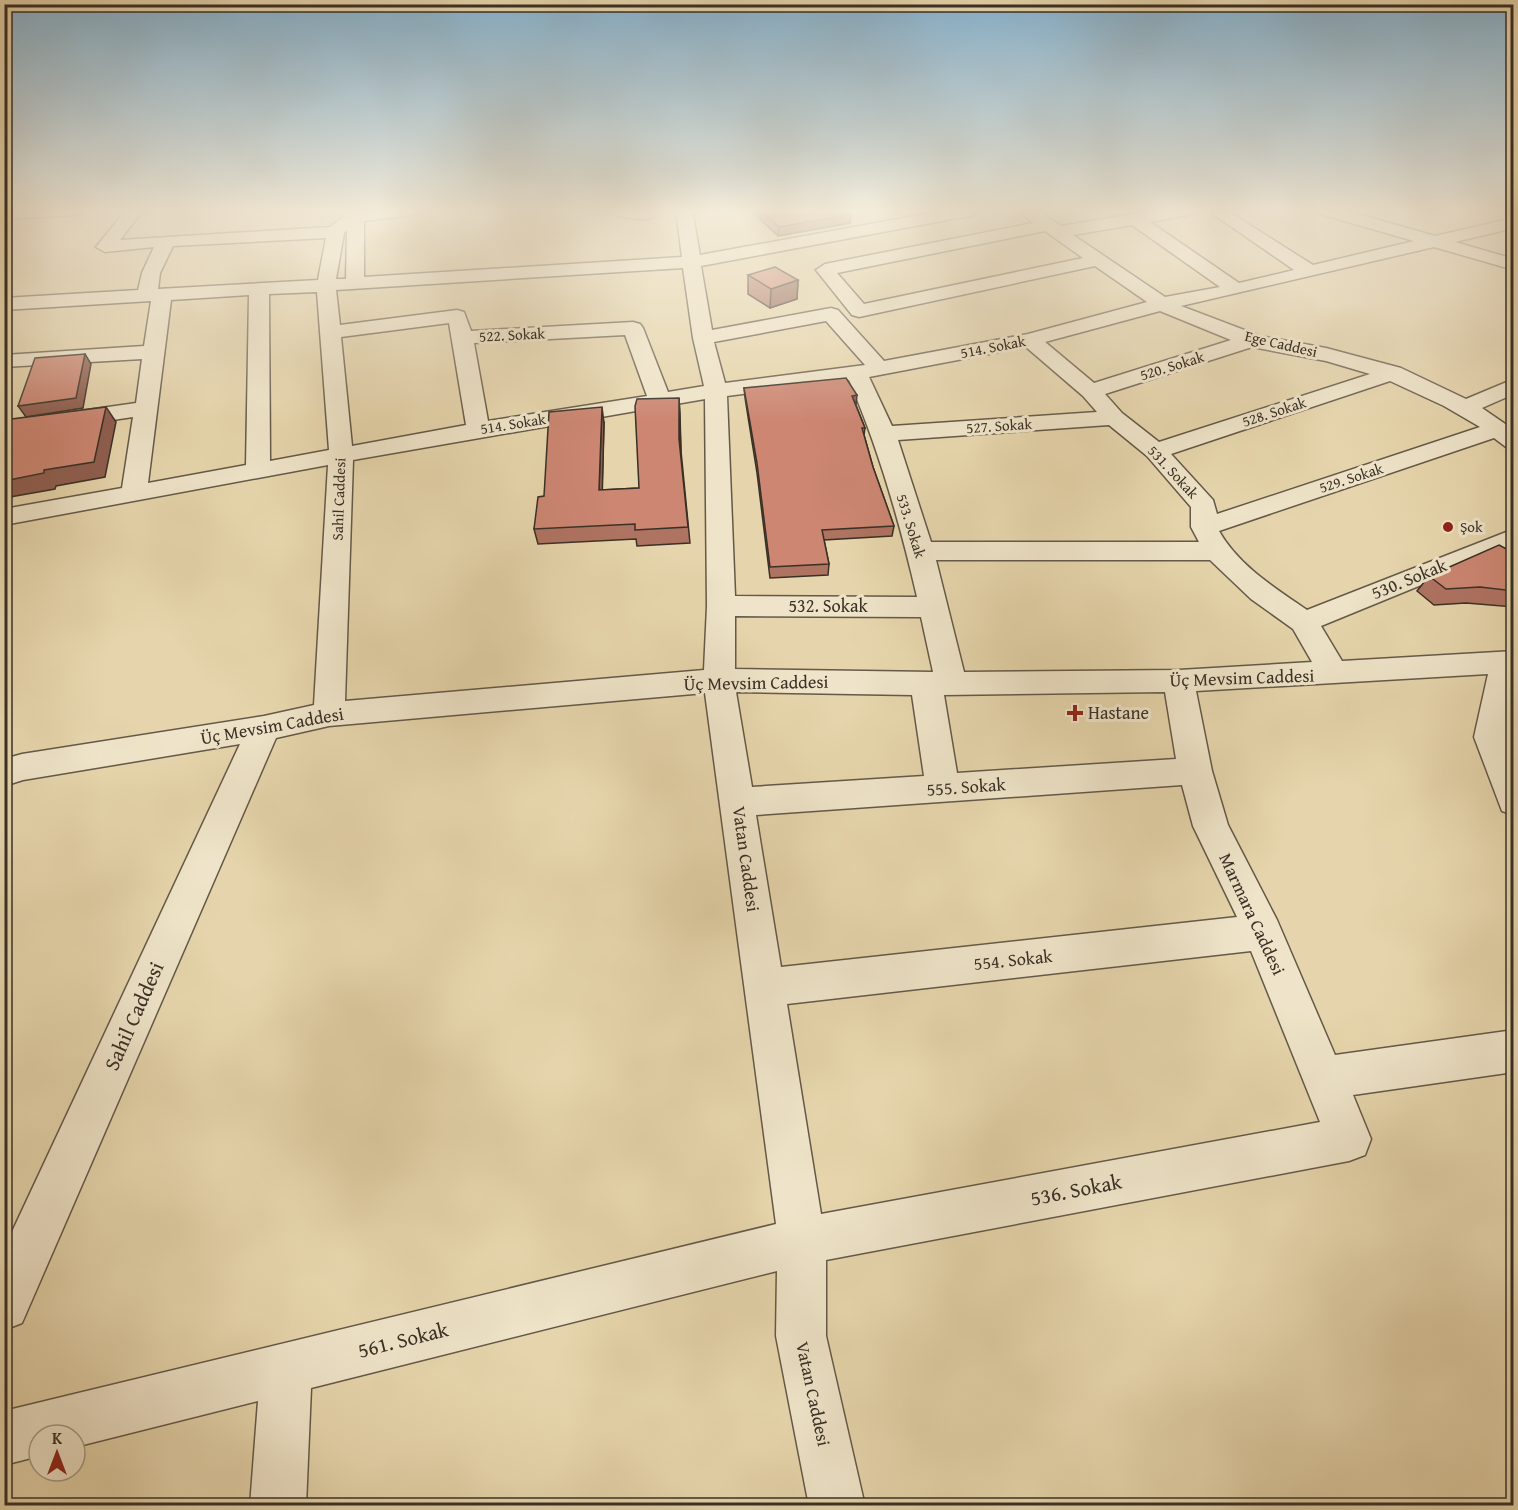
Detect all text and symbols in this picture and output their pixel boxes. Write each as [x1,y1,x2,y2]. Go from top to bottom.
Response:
street label: 522. Sokak [479,322,546,347]
street label: Ege Caddesi [1243,325,1319,362]
street label: 514. Sokak [959,330,1028,363]
street label: 520. Sokak [1137,346,1207,385]
street label: 528. Sokak [1239,391,1309,432]
street label: 514. Sokak [479,408,547,439]
street label: 527. Sokak [965,413,1033,438]
street label: 531. Sokak [1143,440,1204,503]
street label: Sahil Caddesi [327,457,350,541]
street label: 529. Sokak [1316,457,1386,498]
street label: 533. Sokak [892,491,931,561]
place label: Şok [1460,516,1483,537]
marker: Şok [1441,520,1455,534]
street label: 530. Sokak [1367,551,1451,606]
street label: 532. Sokak [788,592,868,619]
street label: Üç Mevsim Caddesi [1169,661,1315,694]
street label: Üç Mevsim Caddesi [683,668,829,697]
place label: Hastane [1088,699,1149,726]
street label: Üç Mevsim Caddesi [198,700,346,751]
marker: Hastane [1066,704,1084,722]
street label: 555. Sokak [926,770,1007,803]
street label: Vatan Caddesi [726,804,767,913]
street label: Marmara Caddesi [1212,848,1293,979]
street label: 554. Sokak [972,942,1055,977]
street label: Sahil Caddesi [96,956,171,1075]
street label: 536. Sokak [1028,1165,1124,1214]
street label: 561. Sokak [354,1313,452,1366]
street label: Vatan Caddesi [789,1339,838,1449]
north arrow [27,1423,87,1483]
text: K [52,1426,63,1450]

